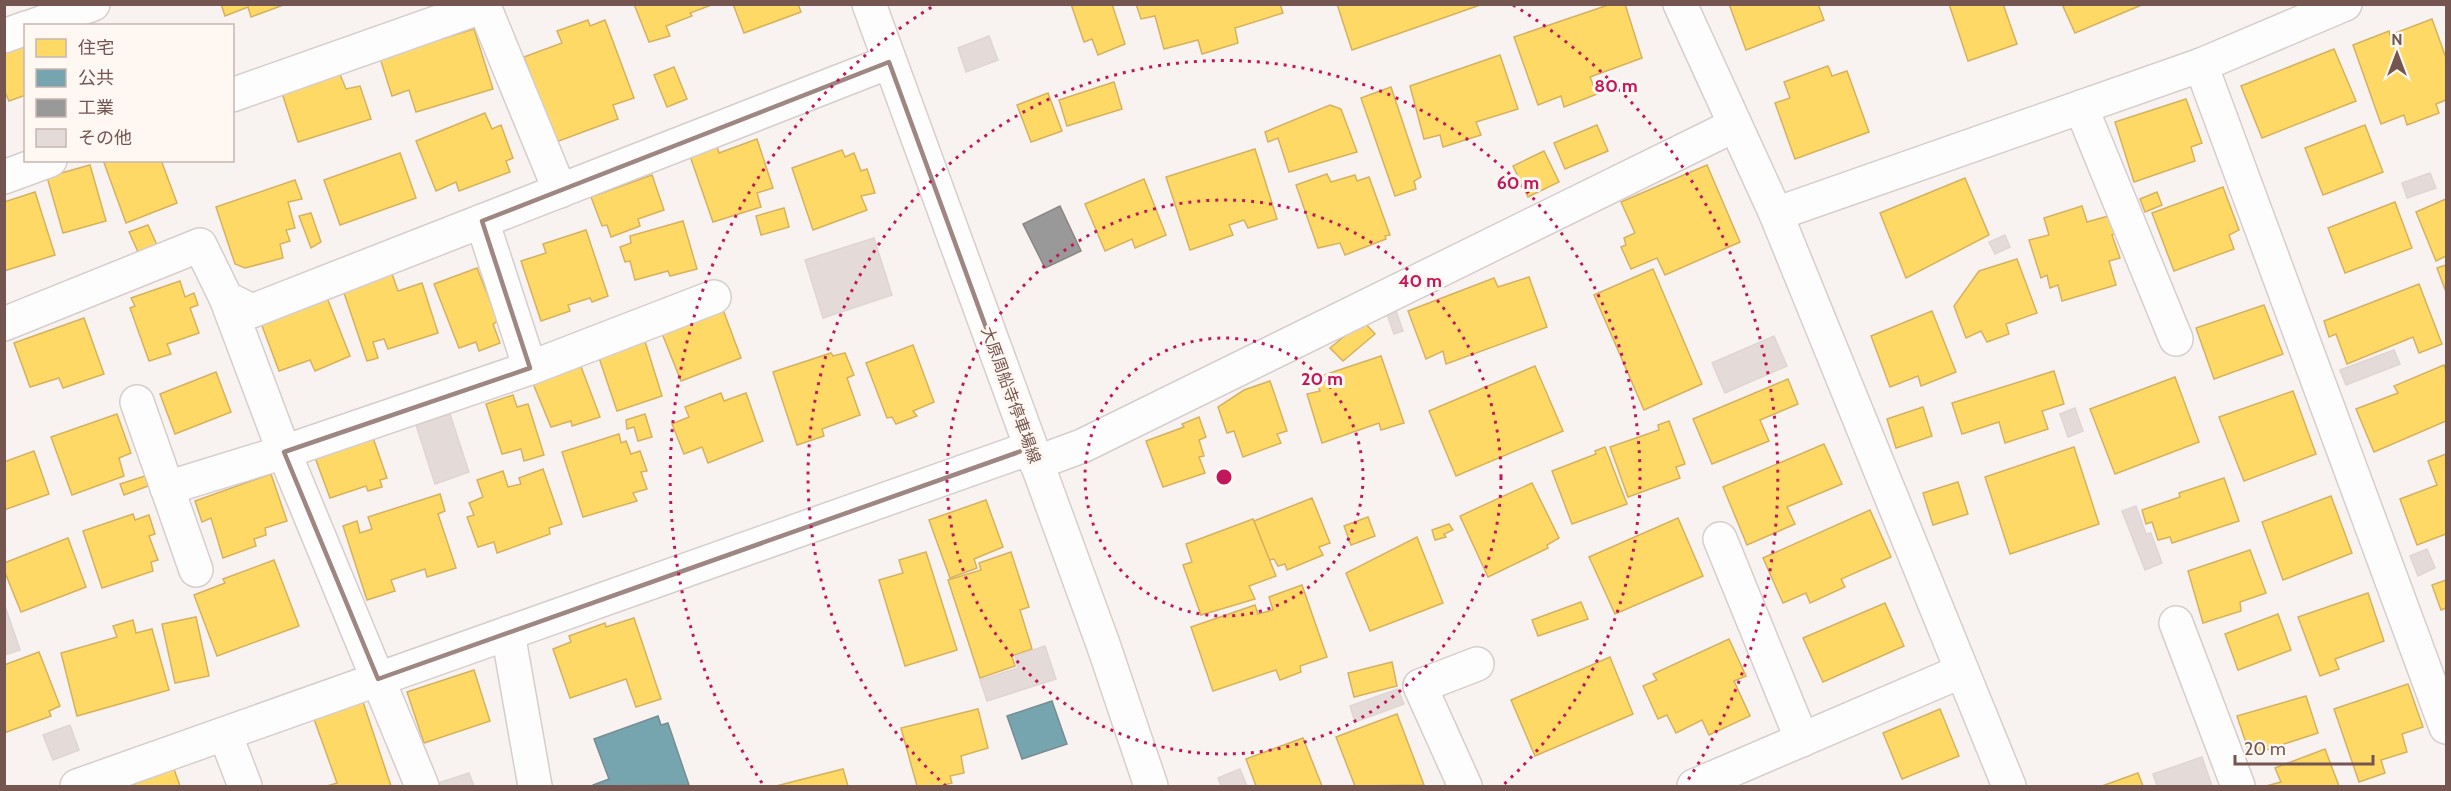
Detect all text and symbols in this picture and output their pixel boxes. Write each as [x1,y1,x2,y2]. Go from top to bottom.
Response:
legend [24,24,234,162]
north arrow [2367,24,2427,84]
text: N [2391,30,2403,49]
text: 住宅 [78,37,114,59]
text: 公共 [78,67,114,89]
text: 80 m [1594,75,1638,97]
text: 工業 [78,97,114,119]
text: その他 [78,127,132,149]
text: 60 m [1497,172,1539,194]
text: 40 m [1398,270,1442,292]
street label: 大原周船寺停車場線 [977,324,1045,466]
text: 20 m [1301,368,1343,390]
centre of rings [1214,467,1234,487]
scale bar [2235,728,2373,766]
text: 20 m [2244,738,2286,760]

